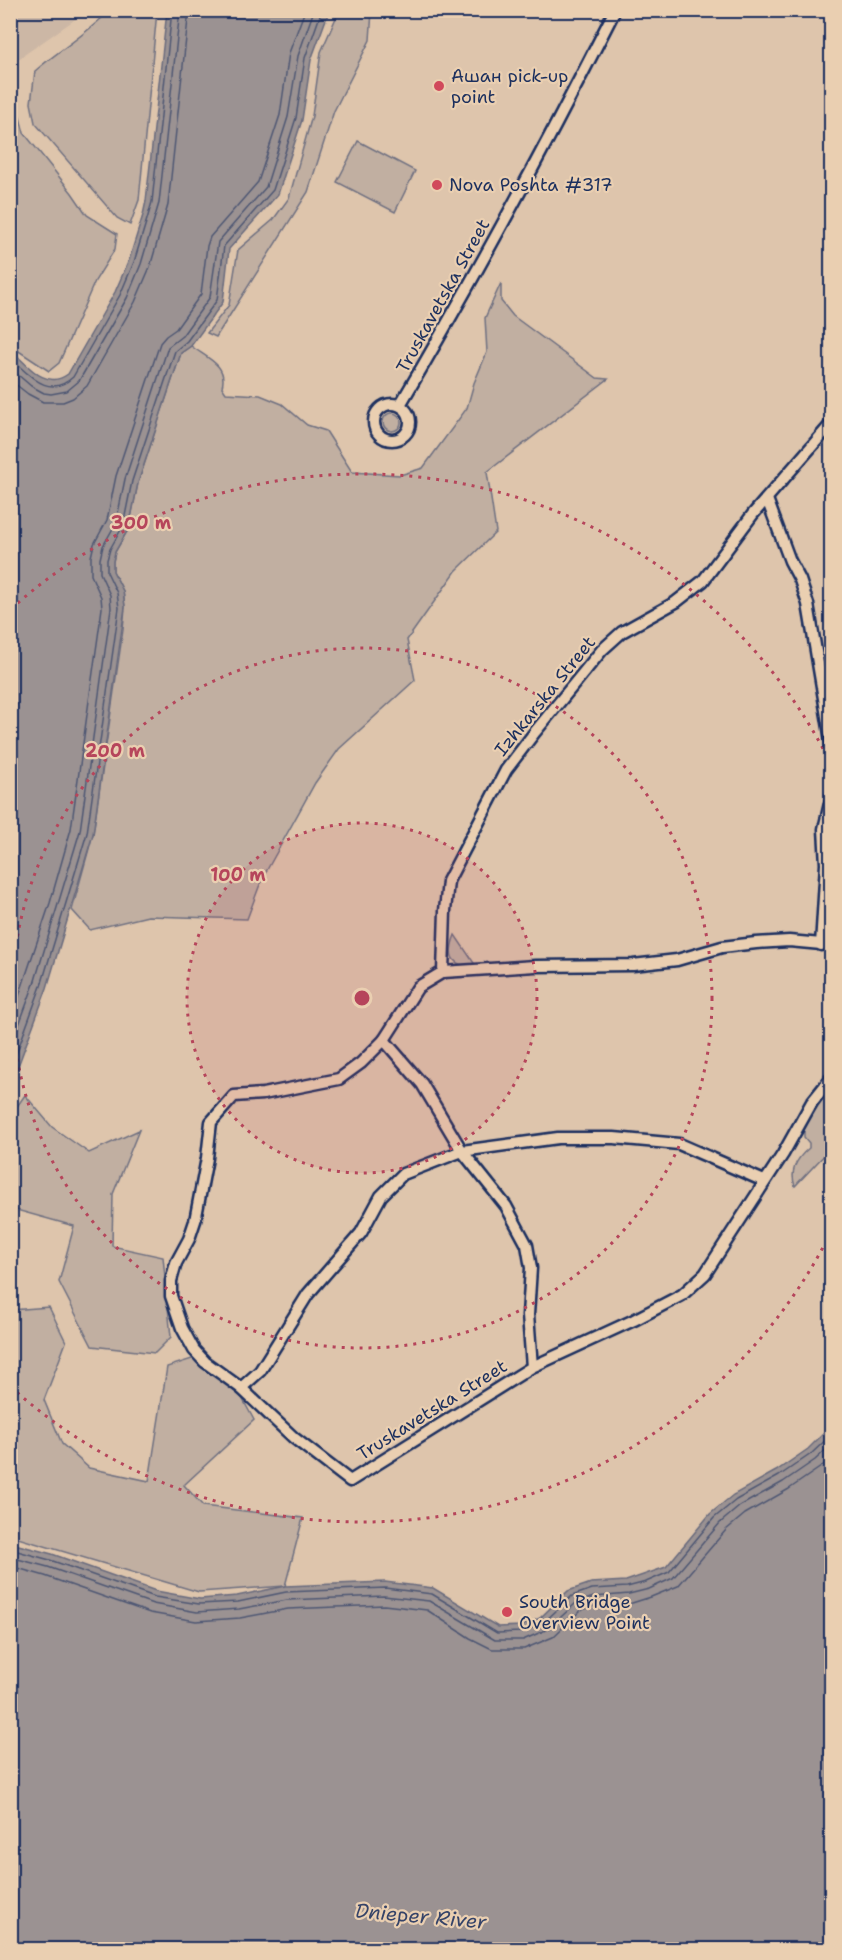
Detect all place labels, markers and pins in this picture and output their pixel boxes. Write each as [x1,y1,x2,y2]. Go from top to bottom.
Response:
place label: Ашан pick-up point [451,64,568,109]
marker: Ашан pick-up point [432,79,446,93]
place label: Nova Poshta #317 [449,173,613,197]
marker: Nova Poshta #317 [430,178,444,192]
centre of rings [352,988,372,1008]
place label: South Bridge Overview Point [519,1590,650,1635]
marker: South Bridge Overview Point [500,1605,514,1619]

